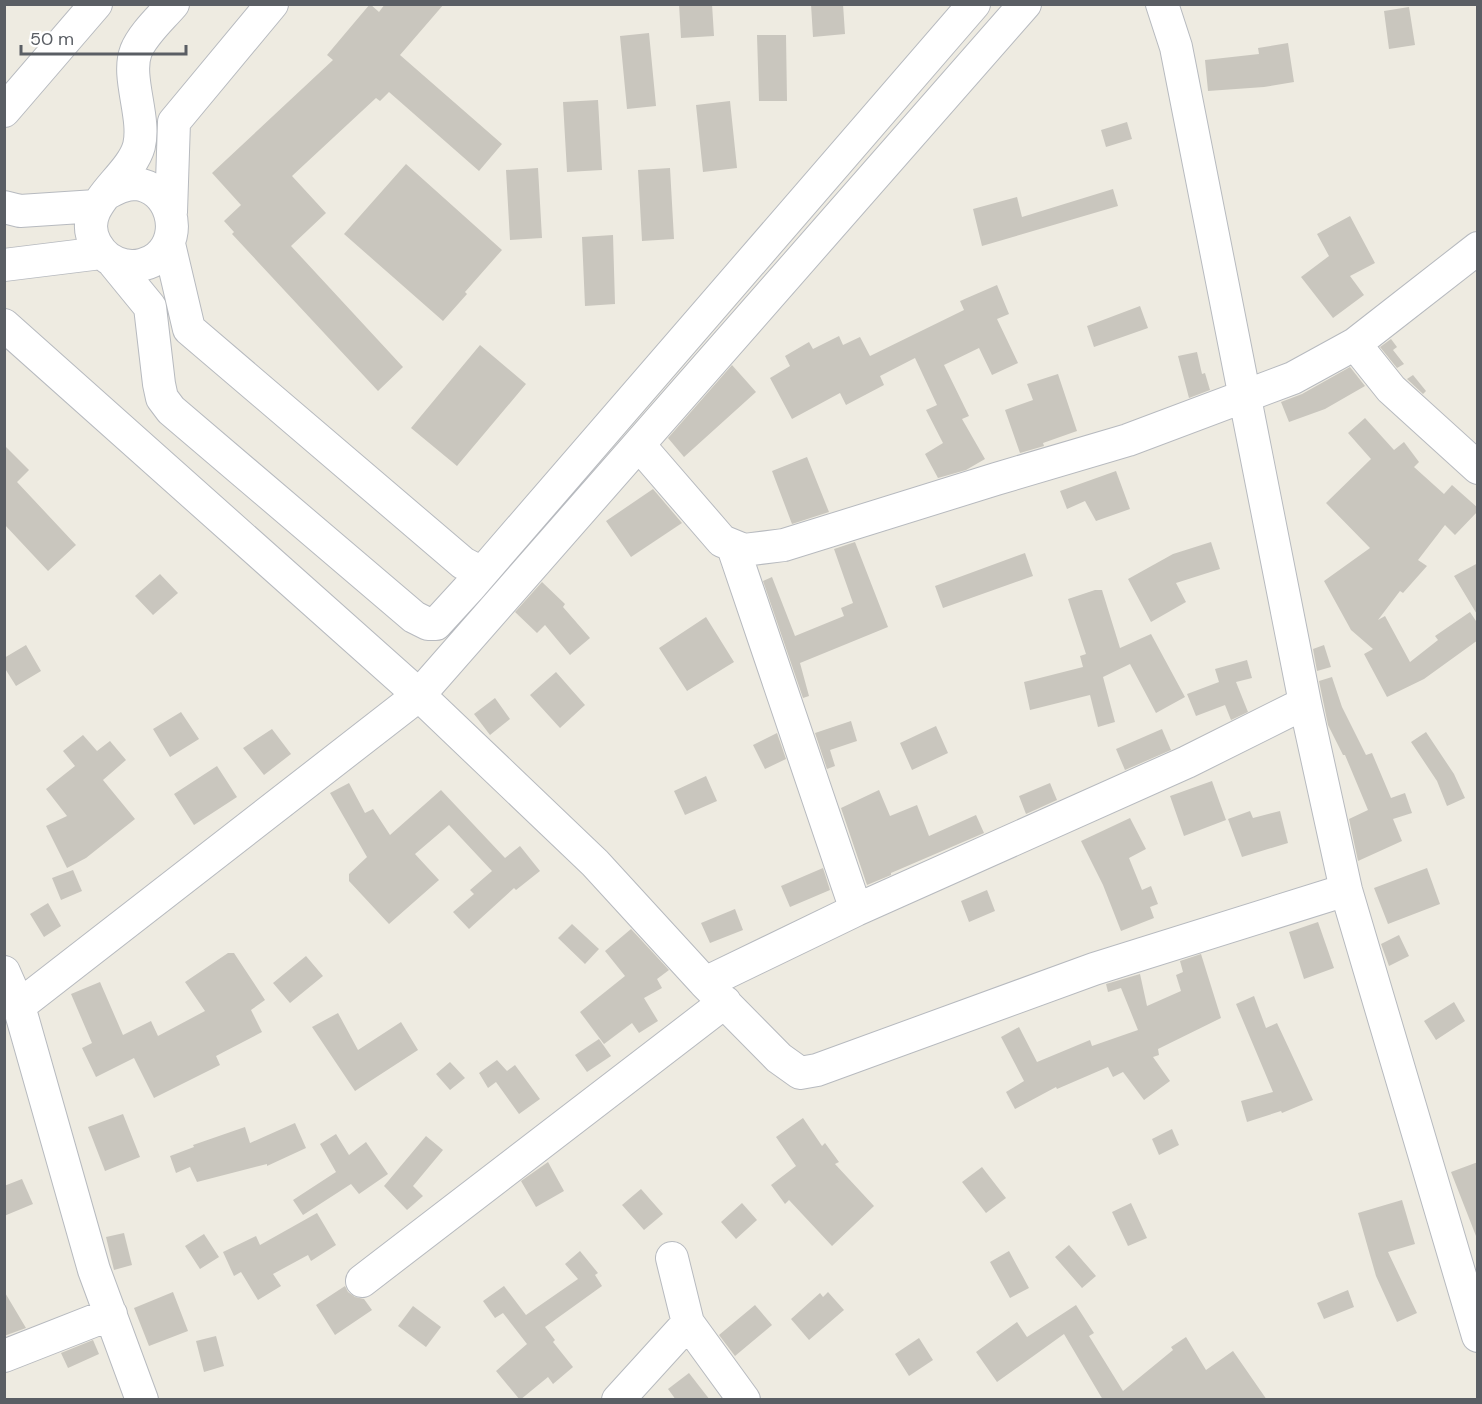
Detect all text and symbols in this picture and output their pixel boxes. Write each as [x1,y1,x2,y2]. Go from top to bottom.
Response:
scale bar [21,18,186,56]
text: 50 m [30,27,74,51]

